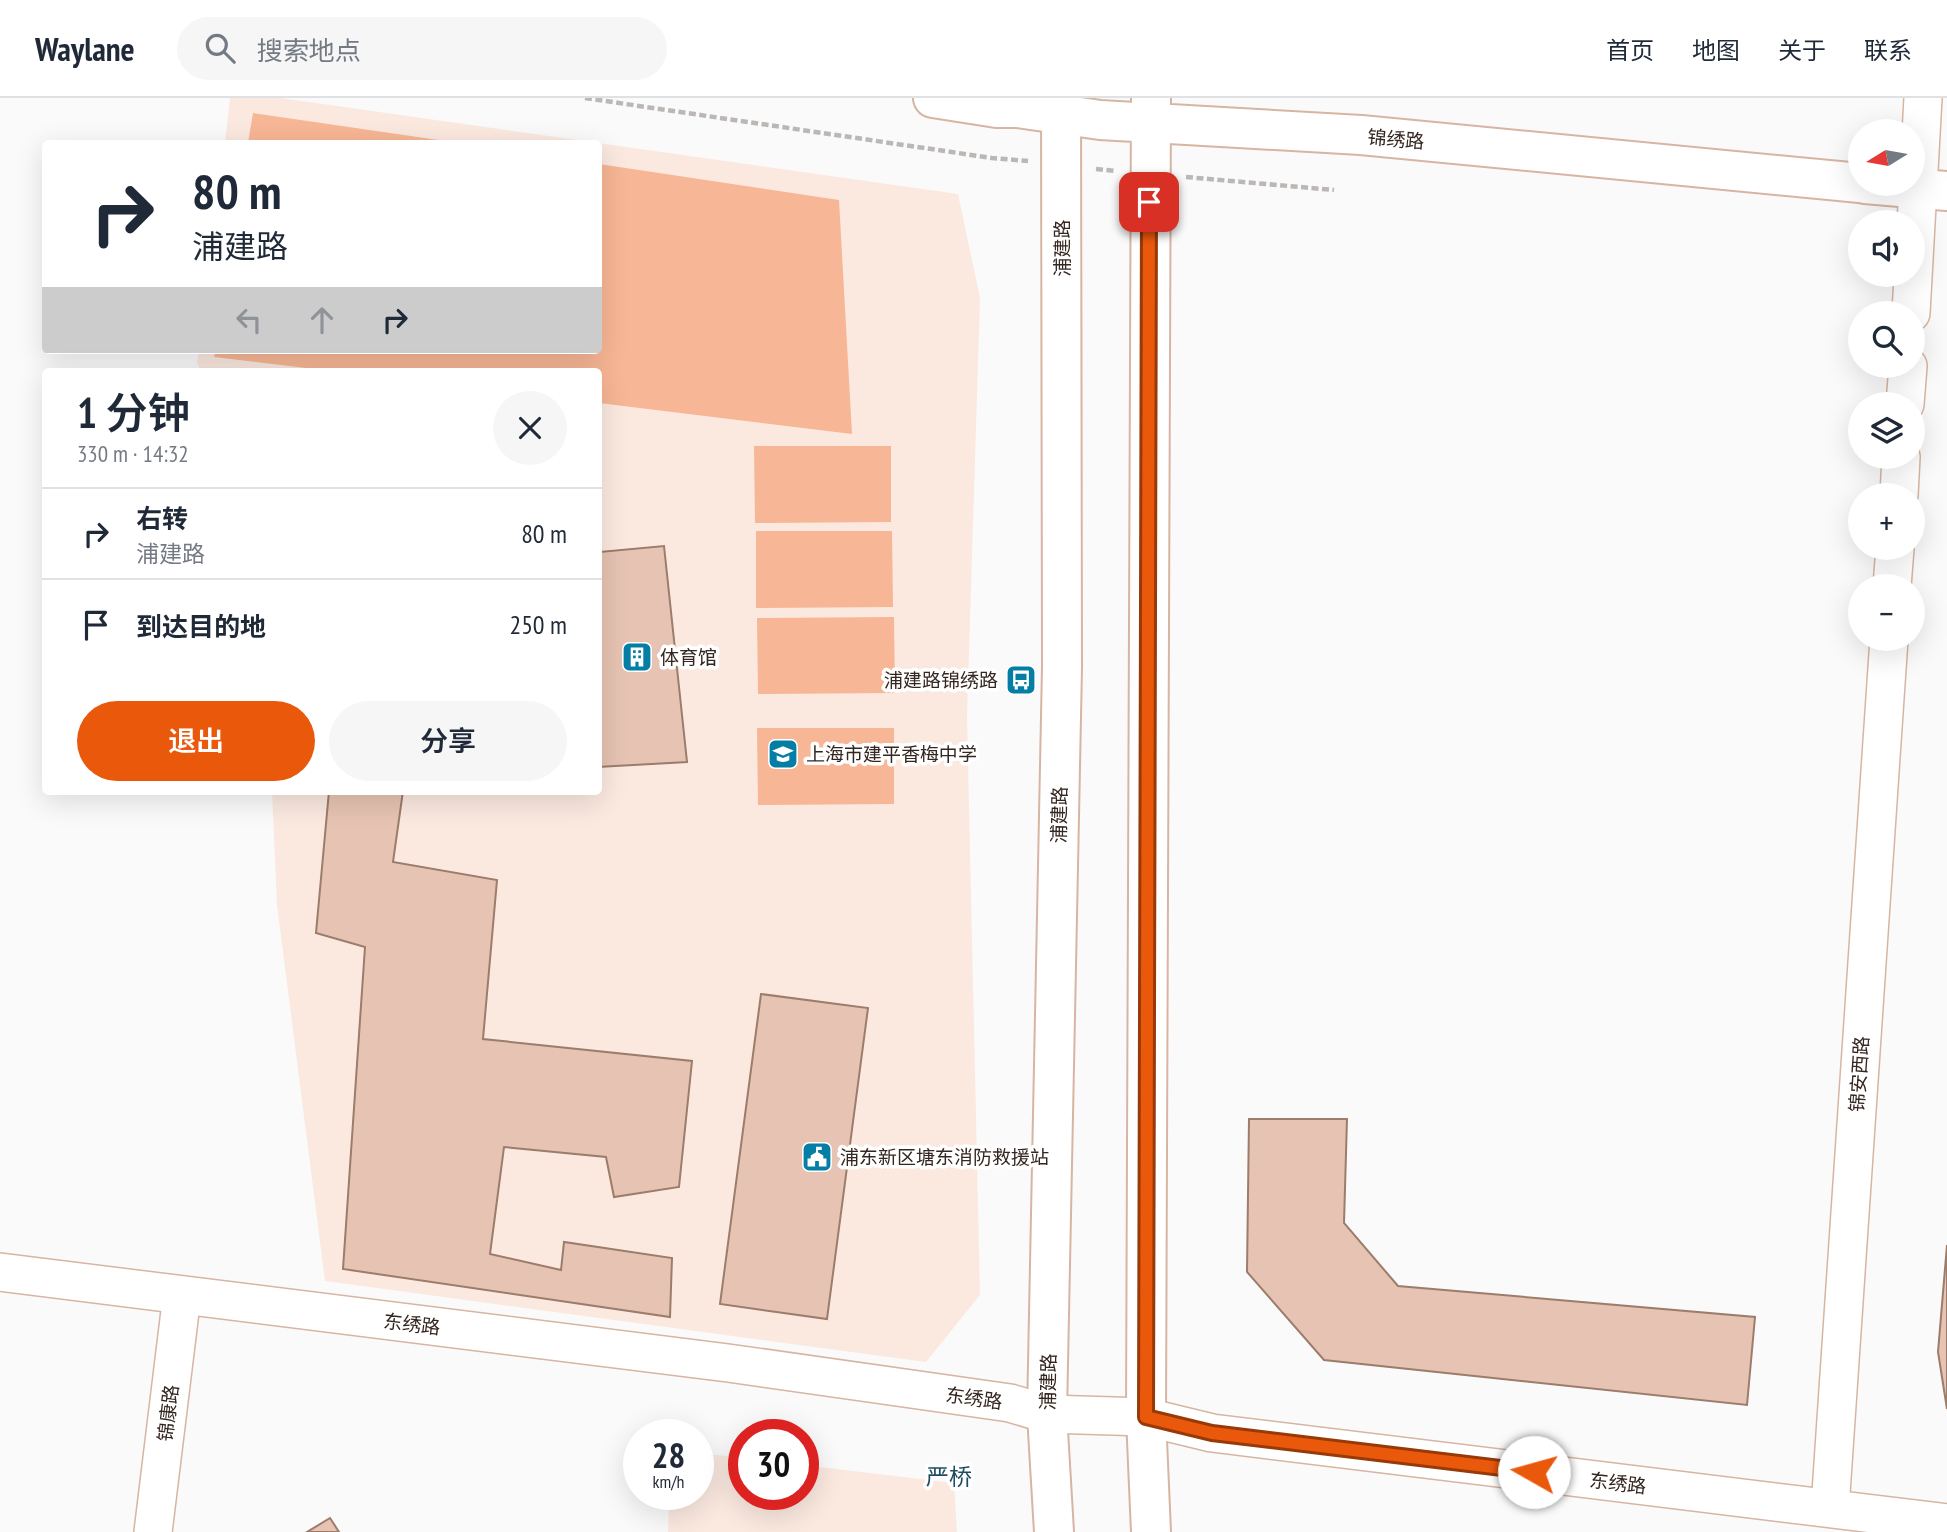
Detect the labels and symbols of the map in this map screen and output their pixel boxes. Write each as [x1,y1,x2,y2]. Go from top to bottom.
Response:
north arrow [1848,119,1925,196]
street label: 锦绣路 [1367,125,1425,153]
pin [1119,172,1179,232]
street label: 浦建路 [1050,219,1074,277]
building icon: 体育馆 [620,640,654,674]
place label: 体育馆 [660,645,717,669]
bus stop icon: 浦建路锦绣路 [1004,663,1038,697]
place label: 浦建路锦绣路 [884,668,998,692]
school or university icon: 上海市建平香梅中学 [766,737,800,771]
place label: 上海市建平香梅中学 [806,742,977,766]
street label: 浦建路 [1047,786,1071,844]
street label: 锦安西路 [1844,1035,1874,1113]
public building icon: 浦东新区塘东消防救援站 [800,1140,834,1174]
place label: 浦东新区塘东消防救援站 [840,1145,1049,1169]
street label: 东绣路 [382,1309,442,1339]
street label: 浦建路 [1036,1353,1060,1411]
street label: 东绣路 [944,1382,1004,1414]
street label: 锦康路 [153,1383,183,1443]
speed limit sign: 30 [728,1419,819,1510]
position arrow [1497,1435,1571,1509]
district label: 严桥 [926,1462,972,1491]
street label: 东绣路 [1588,1468,1648,1498]

